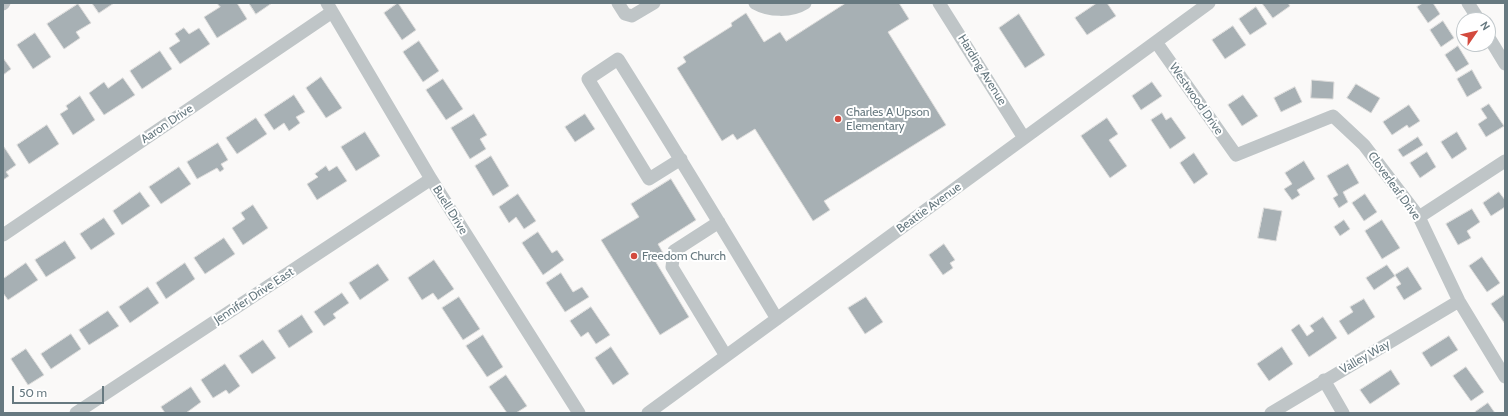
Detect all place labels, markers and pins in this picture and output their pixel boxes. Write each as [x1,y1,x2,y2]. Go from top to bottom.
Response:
place label: Charles A Upson Elementary [846,105,930,133]
marker: Charles A Upson Elementary [833,114,843,124]
place label: Freedom Church [642,249,726,263]
marker: Freedom Church [629,251,639,261]

